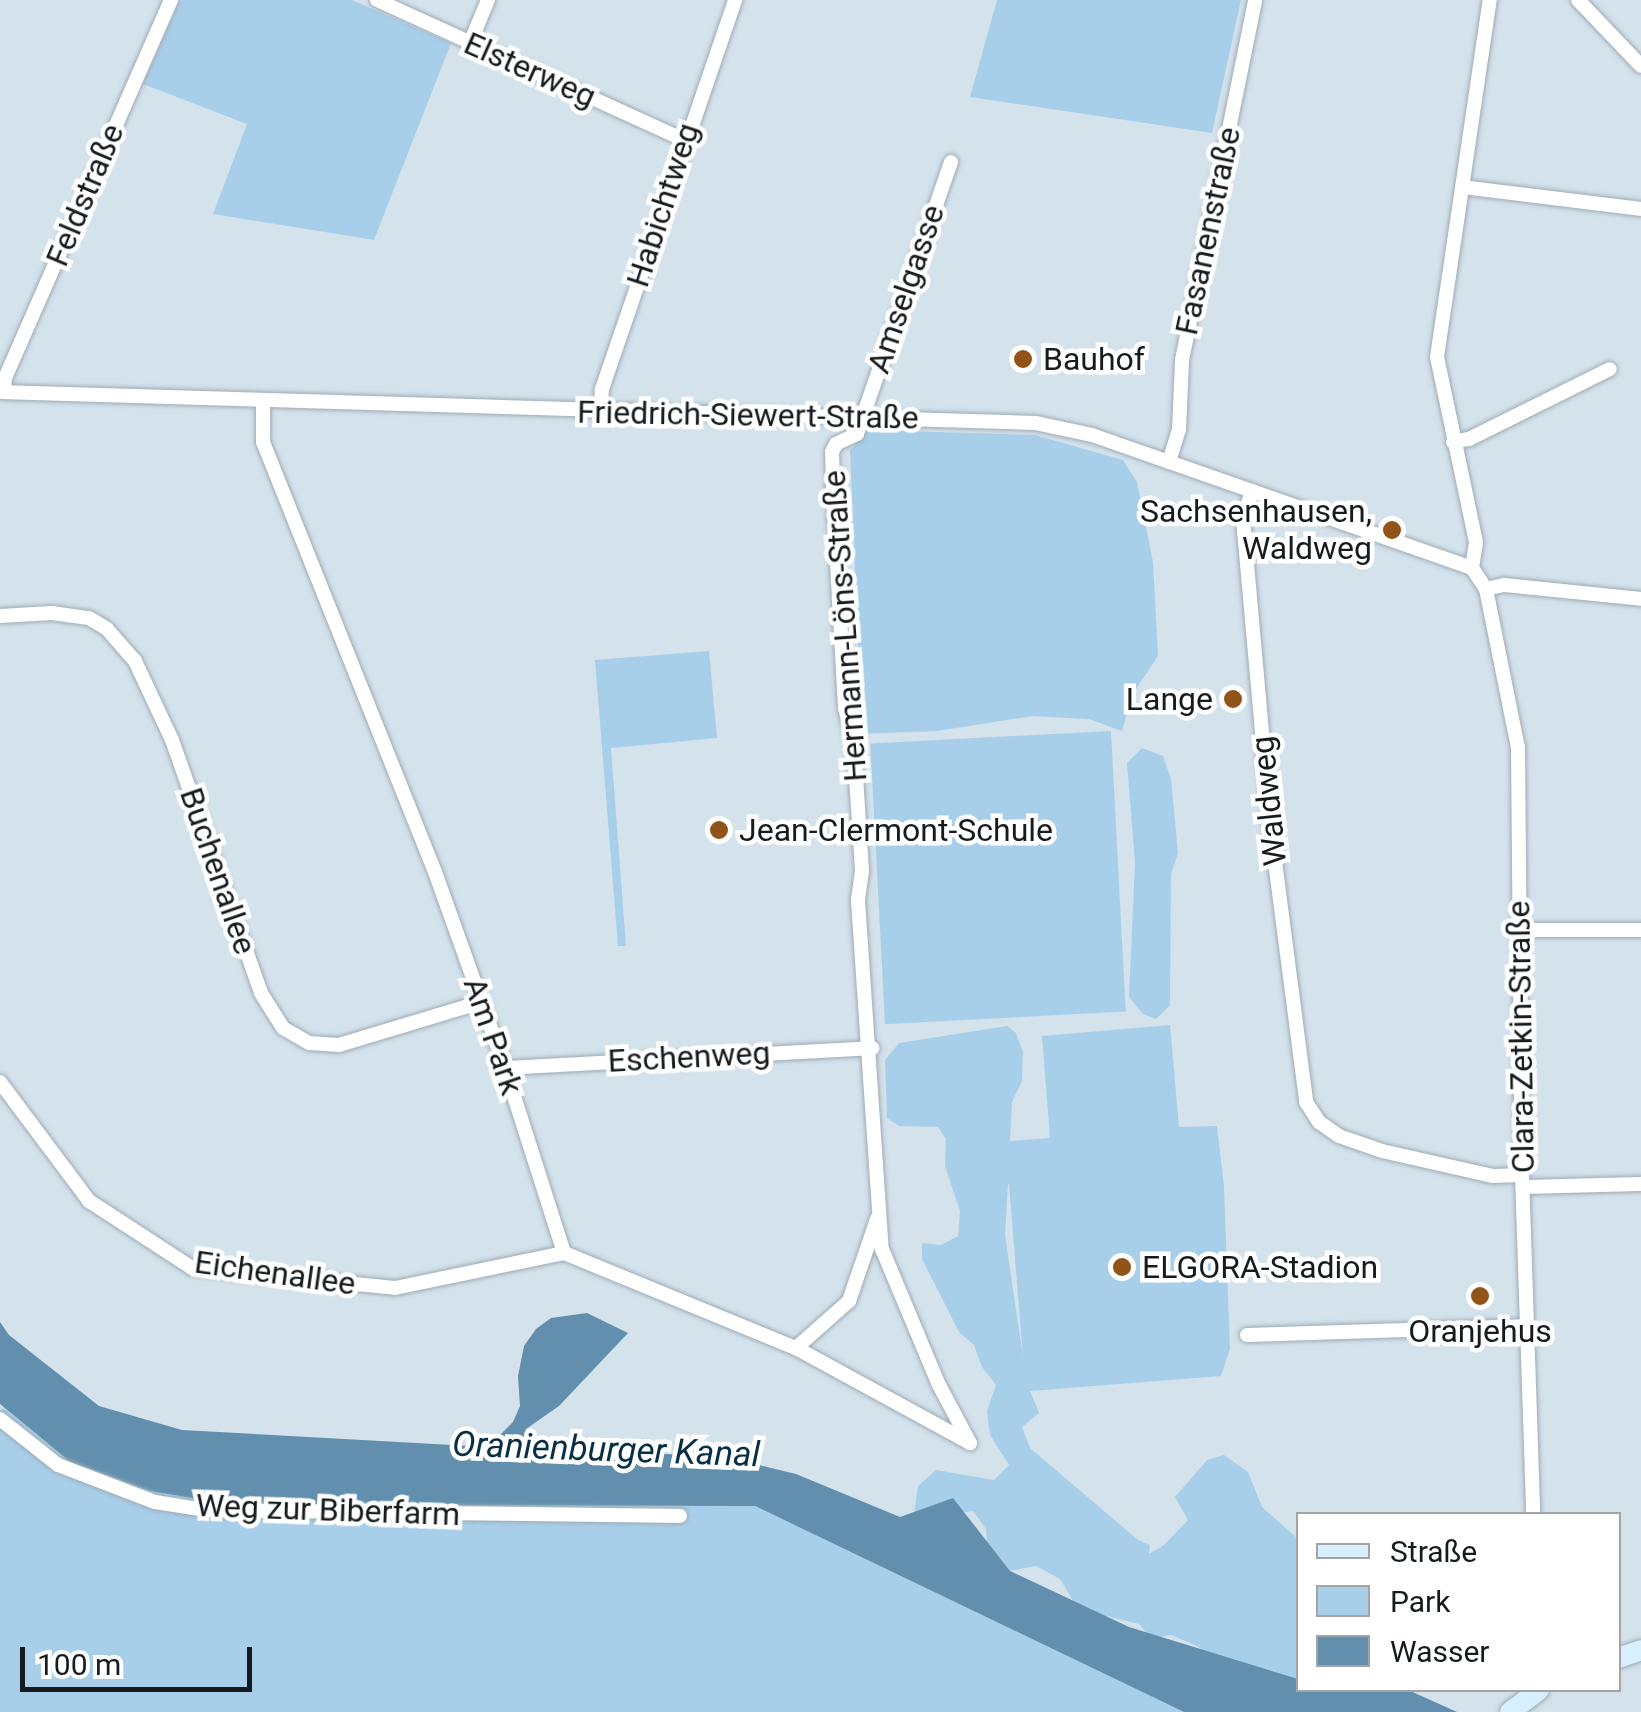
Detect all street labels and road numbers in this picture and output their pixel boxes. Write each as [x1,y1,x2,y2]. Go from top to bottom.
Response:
street label: Elsterweg [458,24,602,116]
street label: Feldstraße [38,118,132,272]
street label: Habichtweg [619,118,707,292]
street label: Fasanenstraße [1167,124,1249,338]
street label: Amselgasse [859,200,953,378]
street label: Friedrich-Siewert-Straße [577,393,919,437]
street label: Hermann-Löns-Straße [815,469,875,783]
street label: Waldweg [1243,734,1295,868]
street label: Buchenallee [172,783,264,959]
street label: Clara-Zetkin-Straße [1499,900,1543,1174]
street label: Am Park [455,972,531,1100]
street label: Eschenweg [607,1034,771,1080]
street label: Eichenallee [192,1243,358,1303]
street label: Weg zur Biberfarm [195,1486,461,1534]

